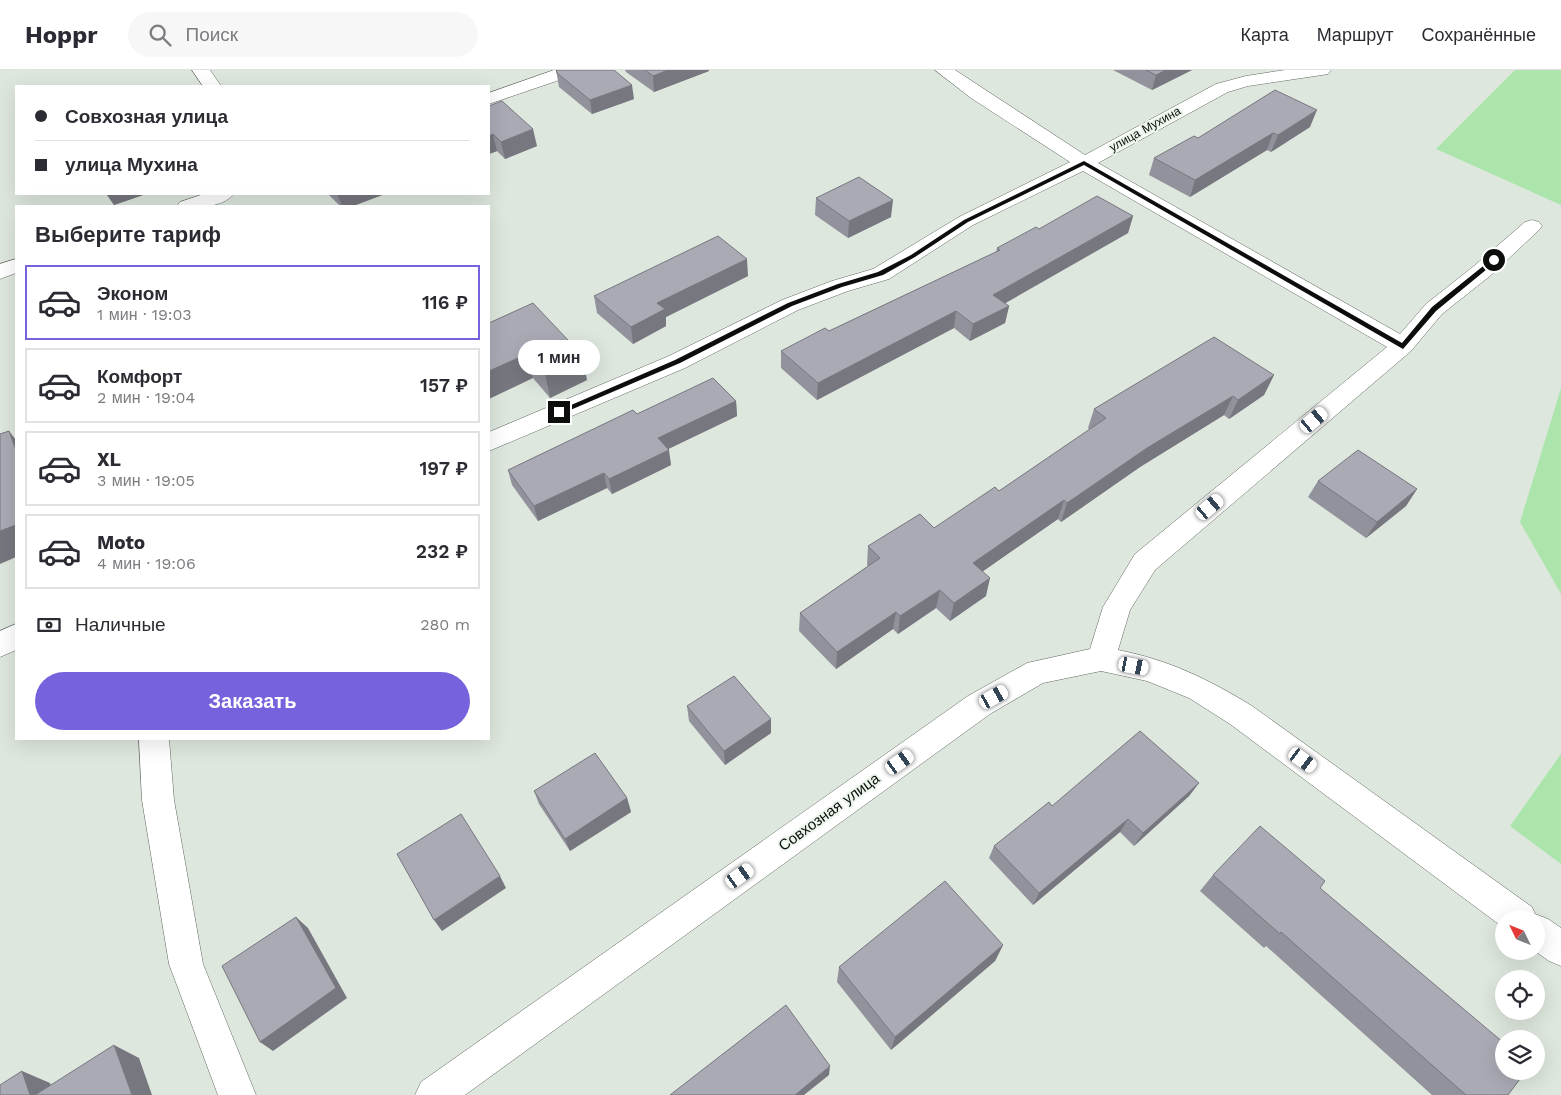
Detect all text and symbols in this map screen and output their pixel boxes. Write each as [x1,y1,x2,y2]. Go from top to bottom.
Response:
search box [128,12,478,57]
text: Hoppr [25,21,98,49]
icon: search [146,21,174,49]
text: Поиск [186,23,238,46]
text: Карта [1241,24,1289,45]
text: Маршрут [1317,24,1393,45]
text: Сохранённые [1421,24,1536,45]
street label: улица Мухина [1107,104,1183,154]
text: Совхозная улица [65,105,228,128]
text: улица Мухина [65,153,198,176]
text: Выберите тариф [35,222,221,247]
route start [1483,249,1505,271]
icon: car [37,280,82,325]
text: Эконом [97,282,168,305]
text: 116 ₽ [422,291,468,314]
text: 1 мин · 19:03 [97,305,192,324]
callout: 1 мин [518,340,600,374]
text: 1 мин [538,348,580,367]
icon: car [37,363,82,408]
text: Комфорт [97,365,182,388]
text: 157 ₽ [420,374,468,397]
text: 2 мин · 19:04 [97,388,195,407]
route end [548,401,570,423]
car [1297,405,1330,435]
icon: car [37,446,82,491]
text: XL [97,448,121,471]
text: 197 ₽ [419,457,468,480]
text: 3 мин · 19:05 [97,471,195,490]
car [1193,492,1226,522]
icon: car [37,529,82,574]
text: Moto [97,531,145,554]
text: 232 ₽ [416,540,468,563]
text: 4 мин · 19:06 [97,554,196,573]
icon: cash [35,611,63,639]
text: Наличные [75,613,166,636]
text: 280 m [420,615,470,634]
car [1117,656,1150,676]
button: Заказать [35,672,470,730]
car [977,683,1010,711]
car [1286,745,1319,775]
car [883,747,916,777]
street label: Совхозная улица [775,769,884,855]
car [723,861,756,891]
north arrow [1495,910,1545,960]
map controls [1495,910,1545,1080]
button: locate [1495,970,1545,1020]
button: layers [1495,1030,1545,1080]

